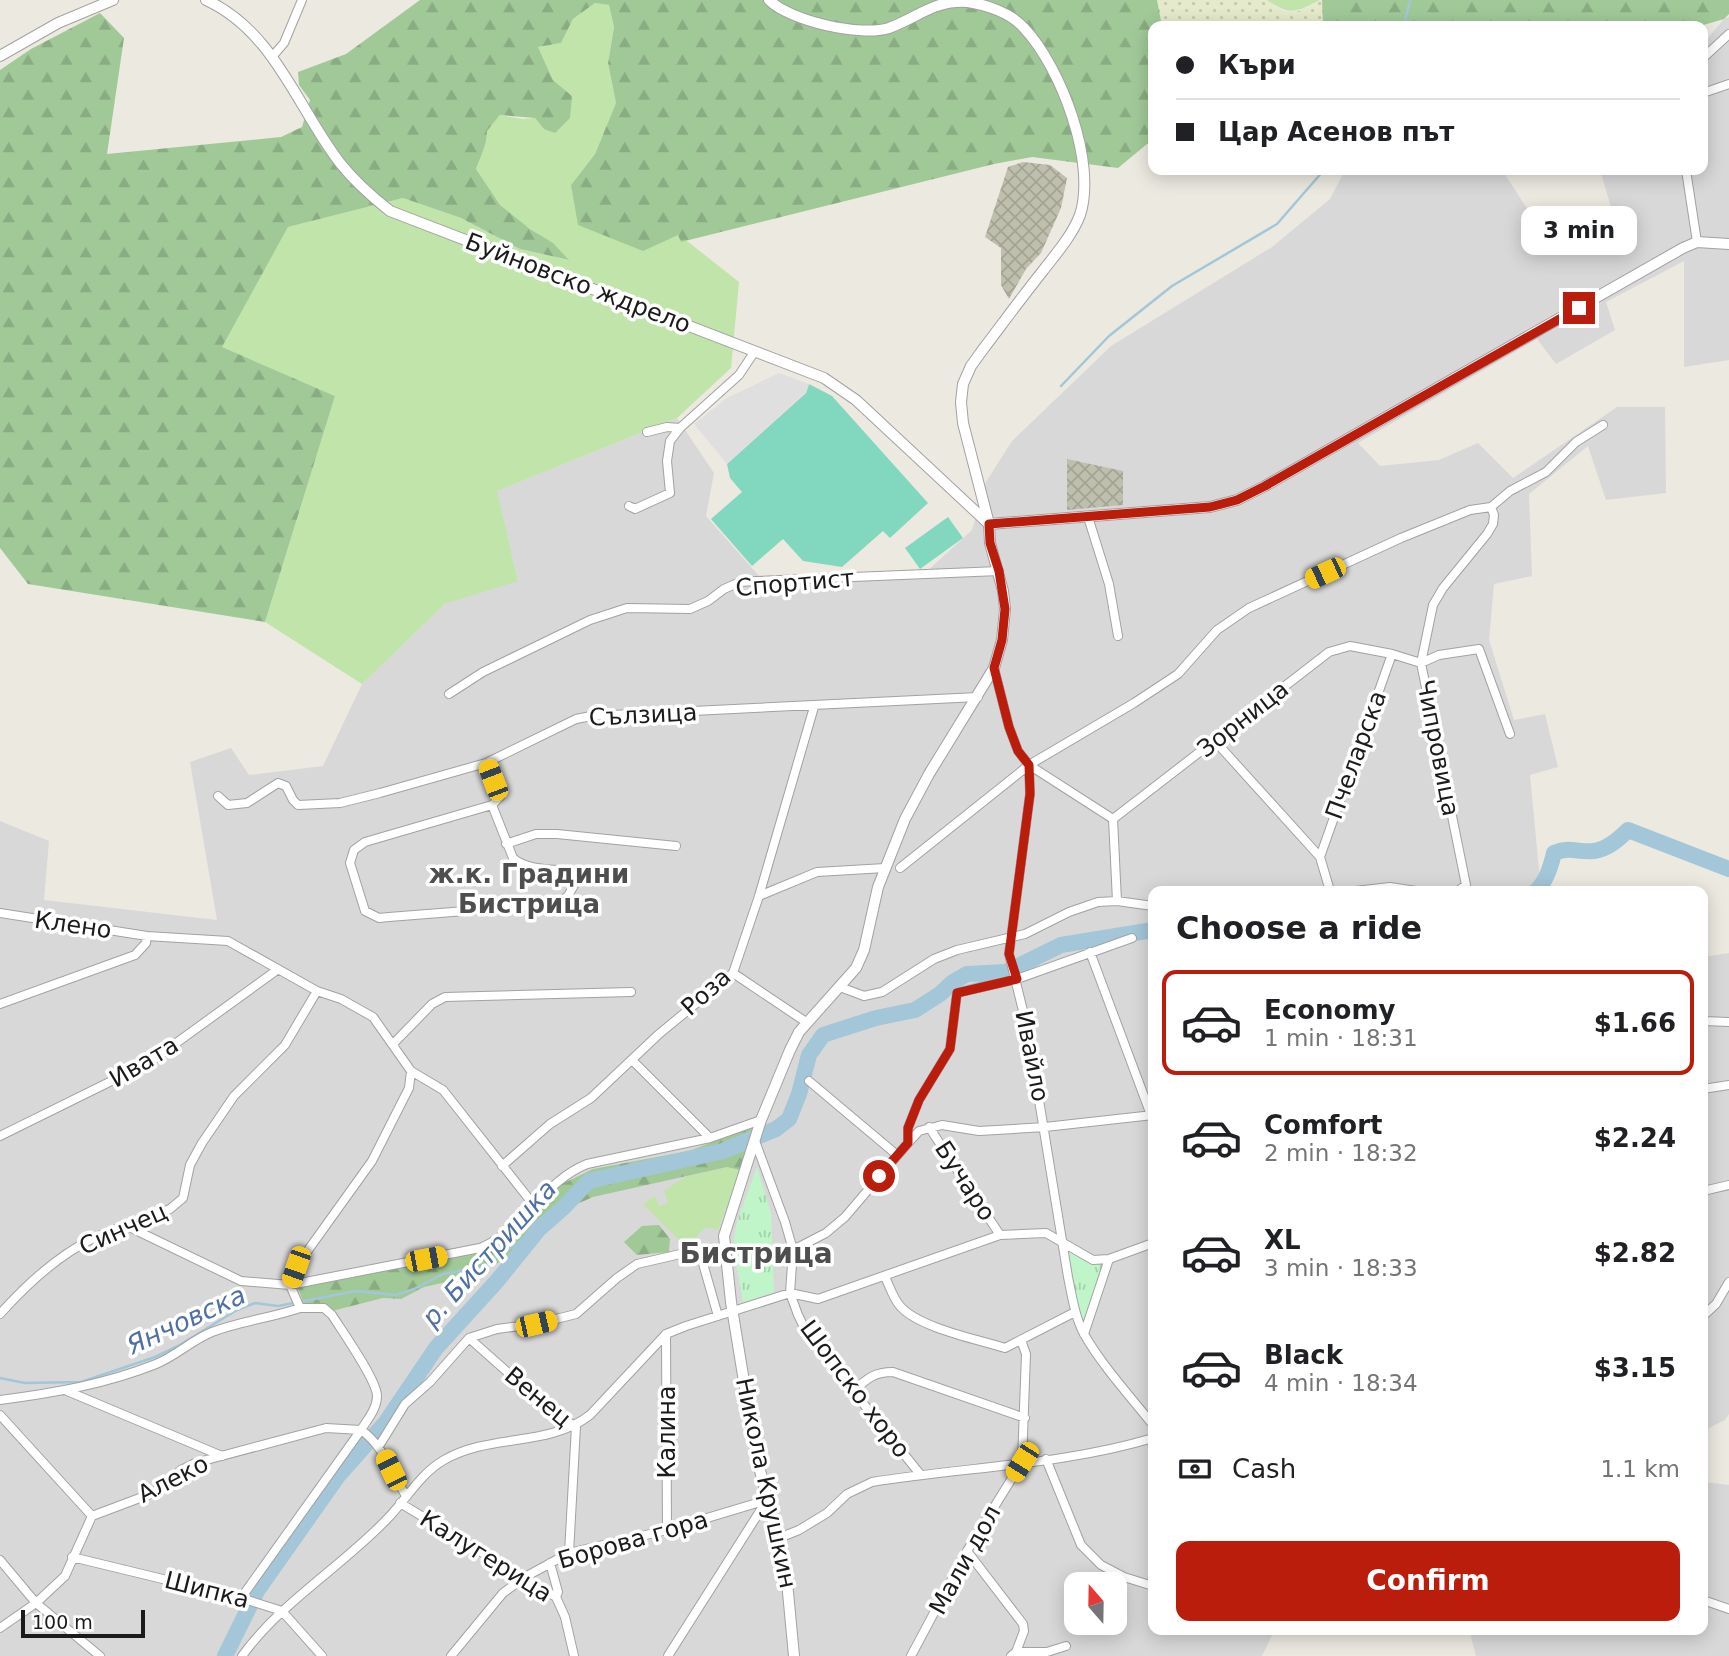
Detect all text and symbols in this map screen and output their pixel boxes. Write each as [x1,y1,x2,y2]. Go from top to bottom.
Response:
text: Къри [1218,50,1296,80]
text: Цар Асенов път [1218,117,1454,147]
callout: 3 min [1521,206,1637,256]
text: 3 min [1543,217,1615,243]
street label: Буйновско ждрело [461,227,695,339]
route end [1563,292,1595,324]
car [1302,555,1349,591]
street label: Спортист [734,564,856,602]
street label: Зорница [1192,675,1294,763]
street label: Чипровица [1411,677,1465,819]
street label: Пчеларска [1320,687,1392,823]
street label: Сълзица [588,698,698,732]
car [476,757,511,803]
district label: ж.к. Градини Бистрица [429,859,629,919]
street label: Клено [33,906,113,944]
text: Choose a ride [1176,909,1422,947]
street label: Роза [676,963,736,1021]
icon: car [1180,991,1243,1054]
text: Economy [1264,995,1395,1025]
street label: Ивайло [1009,1008,1055,1104]
text: $1.66 [1594,1008,1676,1038]
text: 1 min · 18:31 [1264,1025,1418,1051]
street label: Ивата [104,1031,184,1093]
icon: car [1180,1106,1243,1169]
text: Comfort [1264,1110,1382,1140]
text: $2.24 [1594,1123,1676,1153]
street label: Бучаро [929,1136,1001,1226]
text: 2 min · 18:32 [1264,1140,1418,1166]
route start [863,1160,895,1192]
water label: р. Бистришка [415,1174,562,1333]
street label: Синчец [75,1197,171,1261]
icon: car [1180,1221,1243,1284]
text: XL [1264,1225,1301,1255]
district label: Бистрица [679,1237,833,1270]
text: $2.82 [1594,1238,1676,1268]
car [280,1244,313,1290]
car [404,1245,449,1273]
text: 3 min · 18:33 [1264,1255,1418,1281]
water label: Янчовска [121,1279,250,1361]
car [514,1309,559,1339]
street label: Шопско хоро [794,1315,916,1463]
icon: car [1180,1336,1243,1399]
text: Black [1264,1340,1343,1370]
text: $3.15 [1594,1353,1676,1383]
street label: Венец [499,1361,577,1433]
text: 4 min · 18:34 [1264,1370,1418,1396]
street label: Никола Крушкин [730,1375,802,1591]
street label: Калина [653,1385,681,1479]
car [1002,1439,1043,1485]
car [373,1447,410,1493]
street label: Алеко [133,1449,213,1509]
icon: cash [1176,1450,1214,1488]
text: Cash [1232,1454,1296,1484]
text: 1.1 km [1600,1456,1680,1482]
street label: Мали дол [924,1500,1006,1620]
street label: Калугерица [415,1504,557,1608]
street label: Борова гора [555,1505,711,1575]
button: Confirm [1176,1541,1680,1621]
street label: Шипка [162,1566,252,1614]
north arrow [1064,1572,1127,1634]
map controls [1064,1572,1127,1635]
scale bar [21,1607,145,1639]
text: 100 m [32,1611,93,1633]

